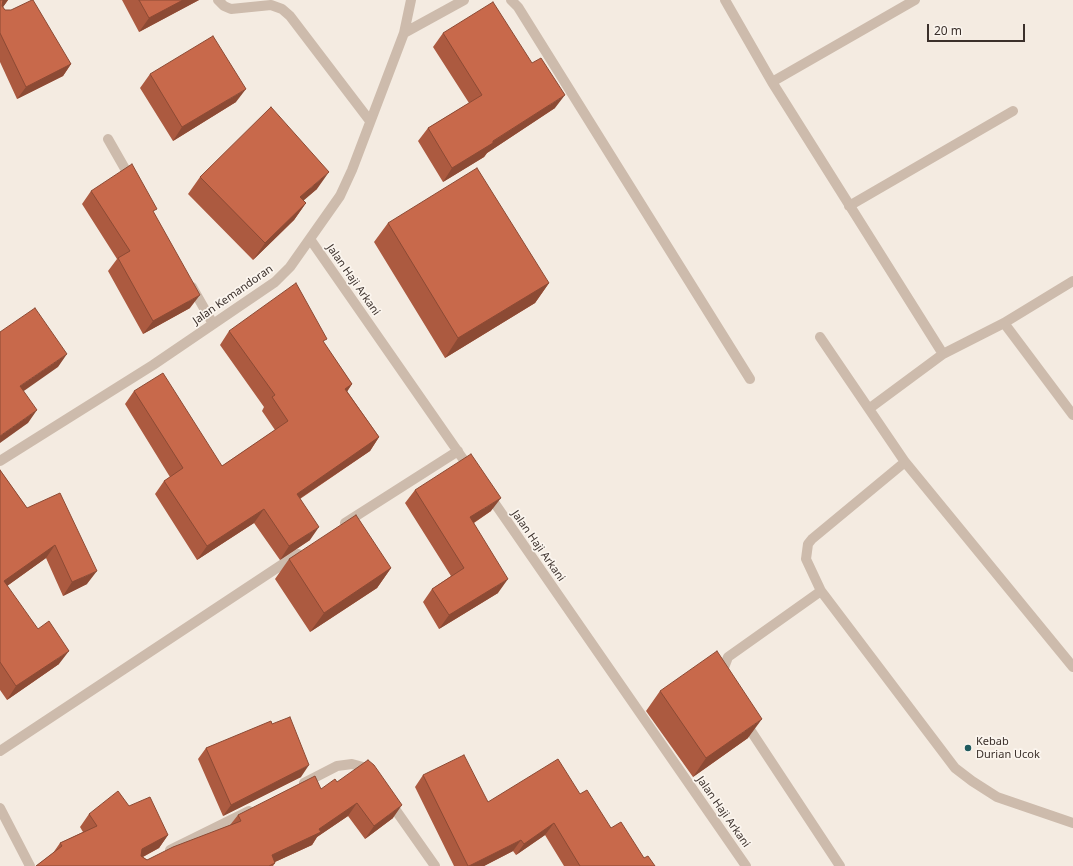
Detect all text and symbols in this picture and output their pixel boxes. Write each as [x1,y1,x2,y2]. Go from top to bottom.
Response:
scale bar [929,16,1027,42]
text: 20 m [934,22,962,39]
street label: Jalan Haji Arkani [324,242,382,318]
street label: Jalan Kemandoran [190,262,276,328]
street label: Jalan Haji Arkani [509,508,567,584]
place label: Kebab Durian Ucok [976,735,1040,761]
marker: Kebab Durian Ucok [963,743,973,753]
street label: Jalan Haji Arkani [694,774,752,850]

